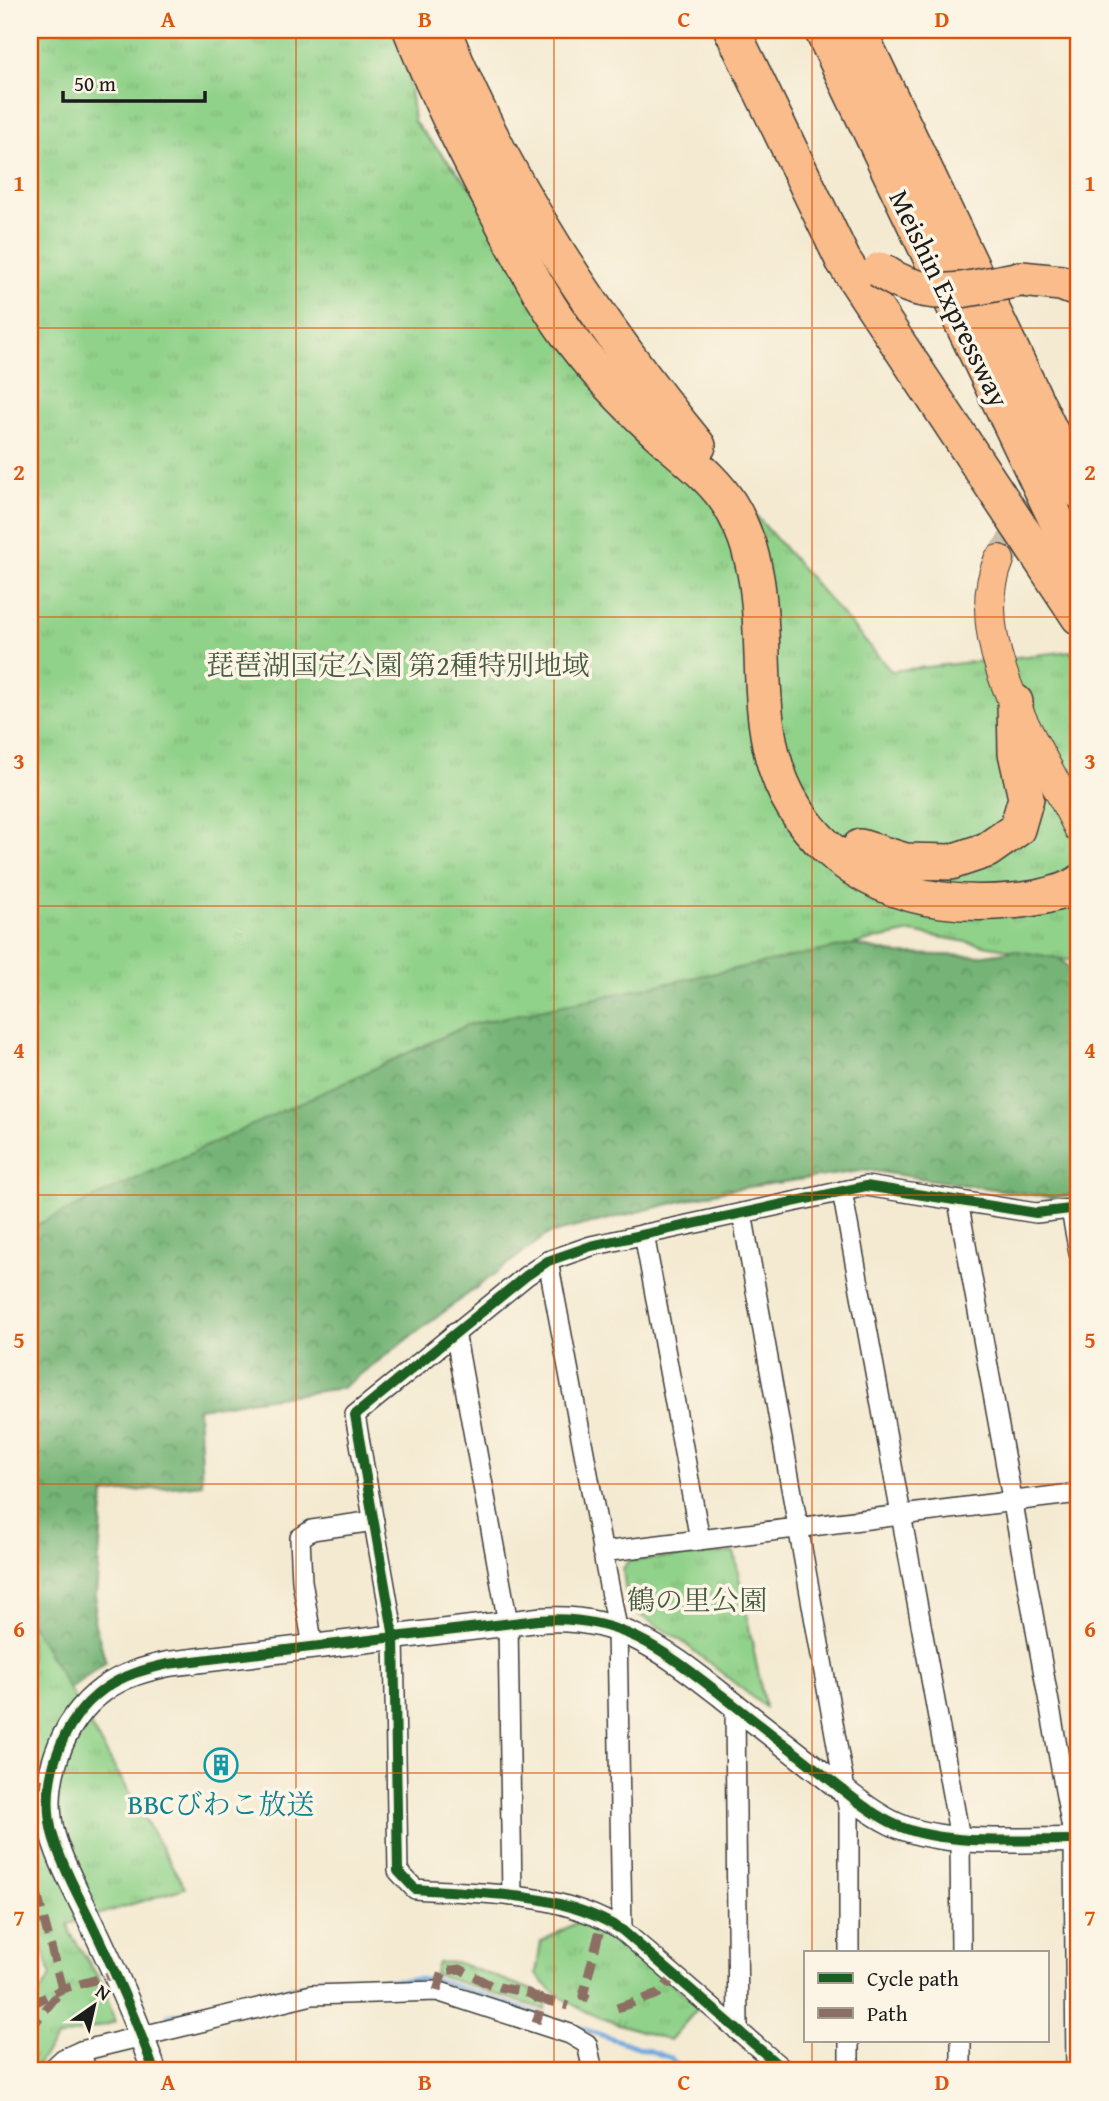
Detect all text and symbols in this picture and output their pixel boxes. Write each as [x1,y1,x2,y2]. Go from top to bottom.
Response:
text: A [161,2,176,35]
text: B [418,2,432,35]
text: C [677,2,691,35]
text: D [935,2,950,35]
scale bar [63,60,205,104]
text: 50 m [74,68,116,99]
text: 1 [13,166,25,199]
text: 1 [1084,166,1096,199]
street label: Meishin Expressway [880,182,1020,414]
text: 2 [13,455,25,488]
text: 2 [1084,455,1096,488]
park label: 琵琶湖国定公園 第2種特別地域 [206,644,590,685]
text: 3 [13,744,25,777]
text: 3 [1084,744,1096,777]
text: 4 [13,1033,25,1066]
text: 4 [1084,1033,1096,1066]
text: 5 [13,1323,25,1356]
text: 5 [1084,1323,1096,1356]
park label: 鶴の里公園 [627,1579,767,1620]
text: 6 [13,1612,25,1645]
text: 6 [1084,1612,1096,1645]
building icon: BBCびわこ放送 [202,1746,240,1784]
place label: BBCびわこ放送 [128,1783,314,1824]
text: 7 [13,1901,25,1934]
text: 7 [1084,1901,1096,1934]
legend [804,1951,1050,2042]
text: Cycle path [867,1963,959,1994]
north arrow [60,1972,130,2042]
text: N [90,1977,117,2007]
text: Path [867,1998,908,2029]
text: A [161,2065,176,2098]
text: B [418,2065,432,2098]
text: C [677,2065,691,2098]
text: D [935,2065,950,2098]

